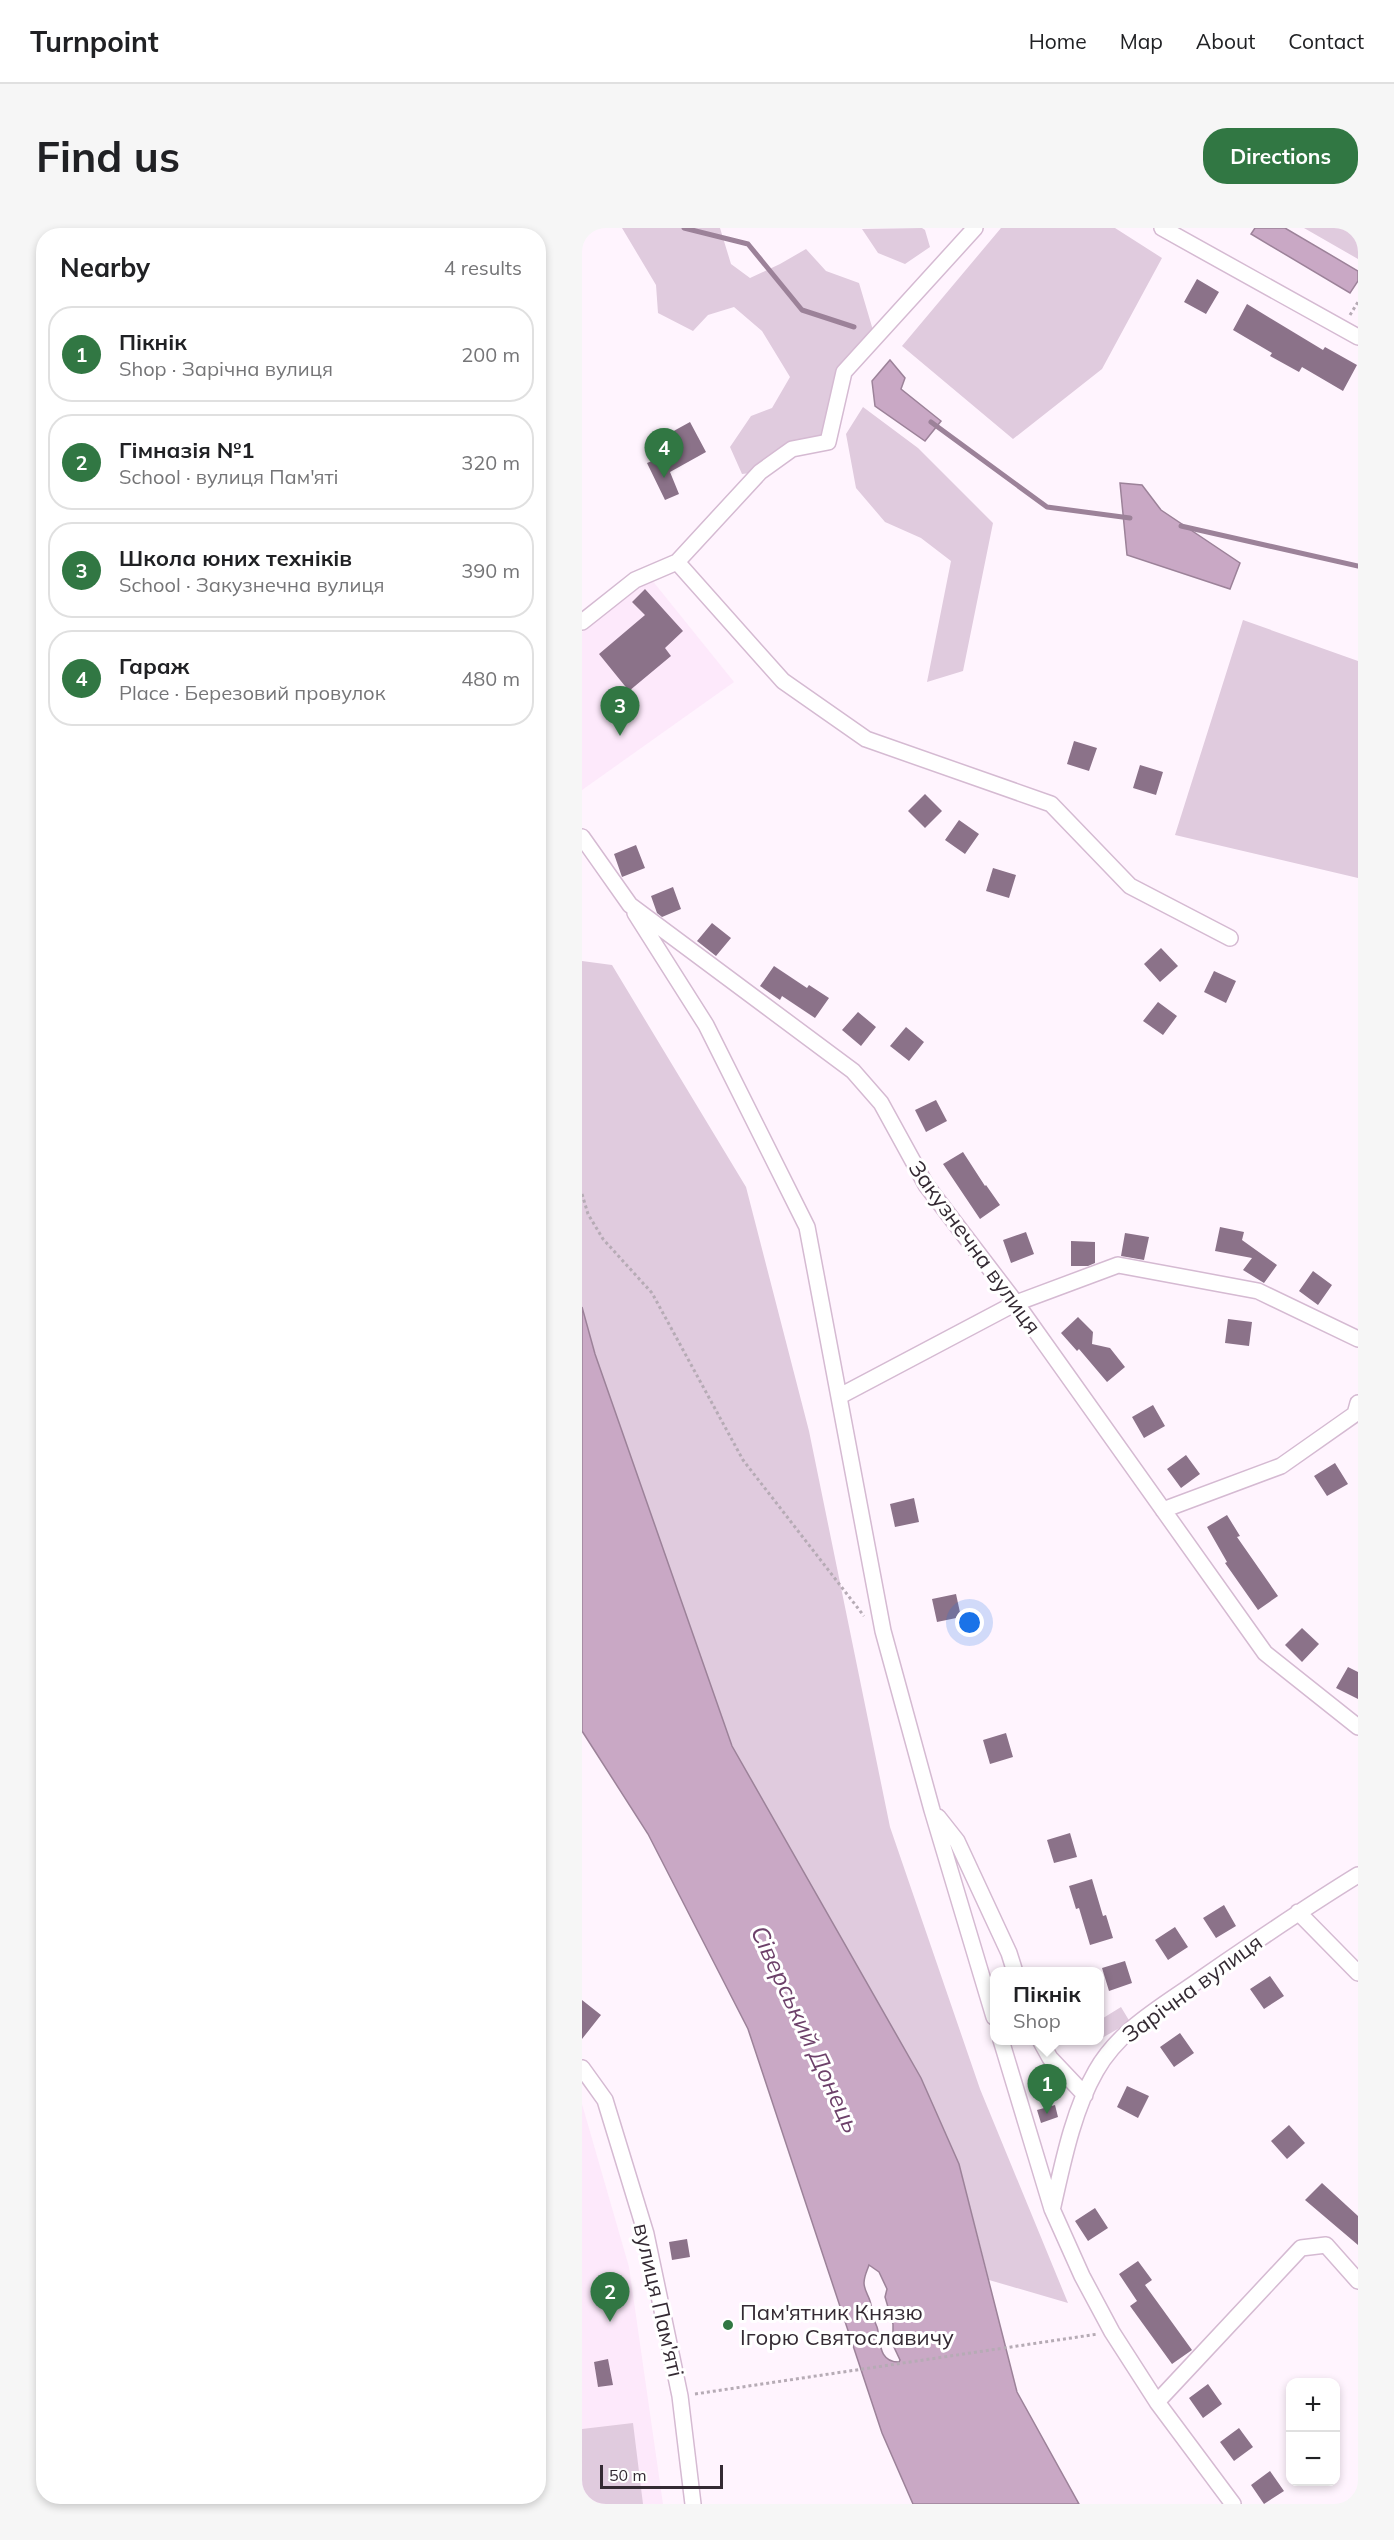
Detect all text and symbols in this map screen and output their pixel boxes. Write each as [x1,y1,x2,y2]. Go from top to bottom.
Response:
text: Turnpoint [30,24,159,59]
text: Home [1029,28,1087,54]
text: Map [1120,28,1163,54]
text: About [1196,28,1255,54]
text: Contact [1288,28,1364,54]
button: Directions [1203,128,1358,184]
text: Find us [36,130,180,183]
text: Nearby [60,251,150,284]
text: 4 results [444,255,522,280]
text: Пікнік [119,328,187,356]
text: 1 [76,342,88,367]
text: 200 m [461,342,520,367]
text: Shop · Зарічна вулиця [119,356,333,381]
pin: 4 [644,428,683,478]
text: Гімназія №1 [119,436,255,464]
text: 2 [76,450,88,475]
text: 320 m [461,450,520,475]
text: School · вулиця Пам'яті [119,464,339,489]
text: Школа юних техніків [119,544,352,572]
text: 3 [76,558,88,583]
text: 390 m [461,558,520,583]
text: School · Закузнечна вулиця [119,572,385,597]
text: Гараж [119,652,189,680]
text: 4 [76,666,88,691]
text: 480 m [461,666,520,691]
text: Place · Березовий провулок [119,680,386,705]
pin: 3 [600,686,639,736]
street label: Закузнечна вулиця [903,1155,1047,1339]
your location [955,1608,984,1637]
water label: Сіверський Донець [745,1921,867,2137]
street label: Зарічна вулиця [1116,1928,1268,2048]
popup [990,1967,1104,2045]
text: Пікнік [1013,1980,1081,2008]
text: Shop [1013,2008,1061,2033]
pin: 1 [1028,2064,1066,2114]
street label: вулиця Пам'яті [628,2220,690,2380]
pin: 2 [591,2272,630,2322]
place label: Пам'ятник Князю Ігорю Святославичу [740,2298,954,2351]
marker: Пам'ятник Князю Ігорю Святославичу [721,2318,735,2332]
map controls [1286,2378,1340,2486]
button: + [1286,2378,1340,2432]
button: − [1286,2432,1340,2486]
scale bar [600,2462,723,2490]
text: 50 m [609,2465,646,2485]

